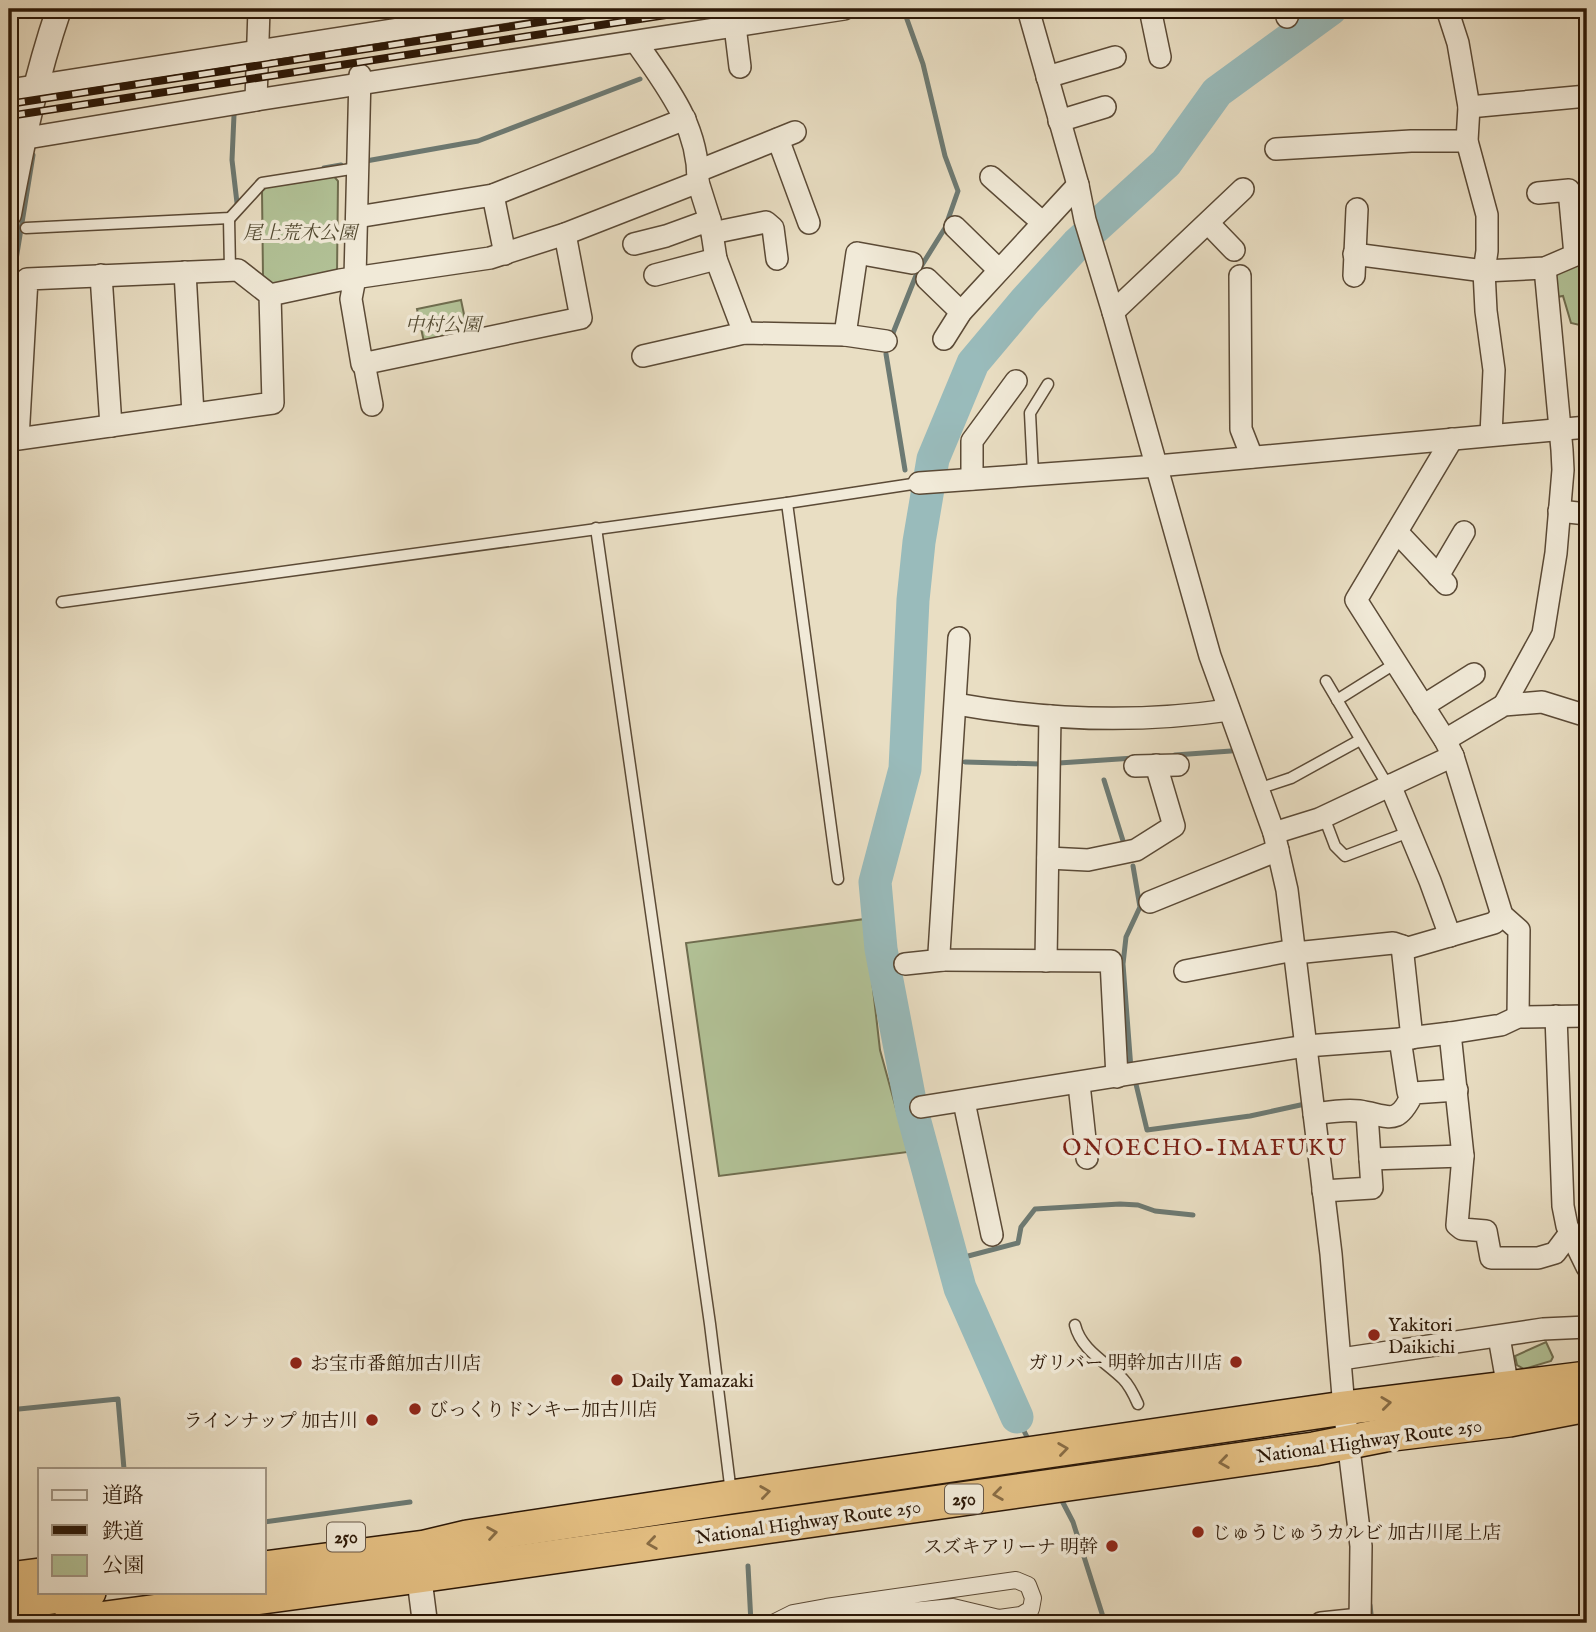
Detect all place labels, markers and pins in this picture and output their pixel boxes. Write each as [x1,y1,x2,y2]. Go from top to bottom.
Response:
place label: Yakitori Daikichi [1388,1314,1455,1360]
marker: Yakitori Daikichi [1366,1327,1382,1343]
place label: ガリバー 明幹加古川店 [1028,1352,1222,1376]
place label: お宝市番館加古川店 [310,1353,481,1377]
marker: ガリバー 明幹加古川店 [1228,1354,1244,1370]
marker: お宝市番館加古川店 [288,1355,304,1371]
place label: Daily Yamazaki [631,1370,754,1394]
marker: Daily Yamazaki [609,1372,625,1388]
place label: びっくりドンキー加古川店 [429,1399,657,1423]
marker: びっくりドンキー加古川店 [407,1401,423,1417]
place label: ラインナップ 加古川 [184,1410,358,1434]
marker: ラインナップ 加古川 [364,1412,380,1428]
place label: じゅうじゅうカルビ 加古川尾上店 [1212,1522,1501,1546]
marker: じゅうじゅうカルビ 加古川尾上店 [1190,1524,1206,1540]
place label: スズキアリーナ 明幹 [924,1536,1098,1560]
marker: スズキアリーナ 明幹 [1104,1538,1120,1554]

